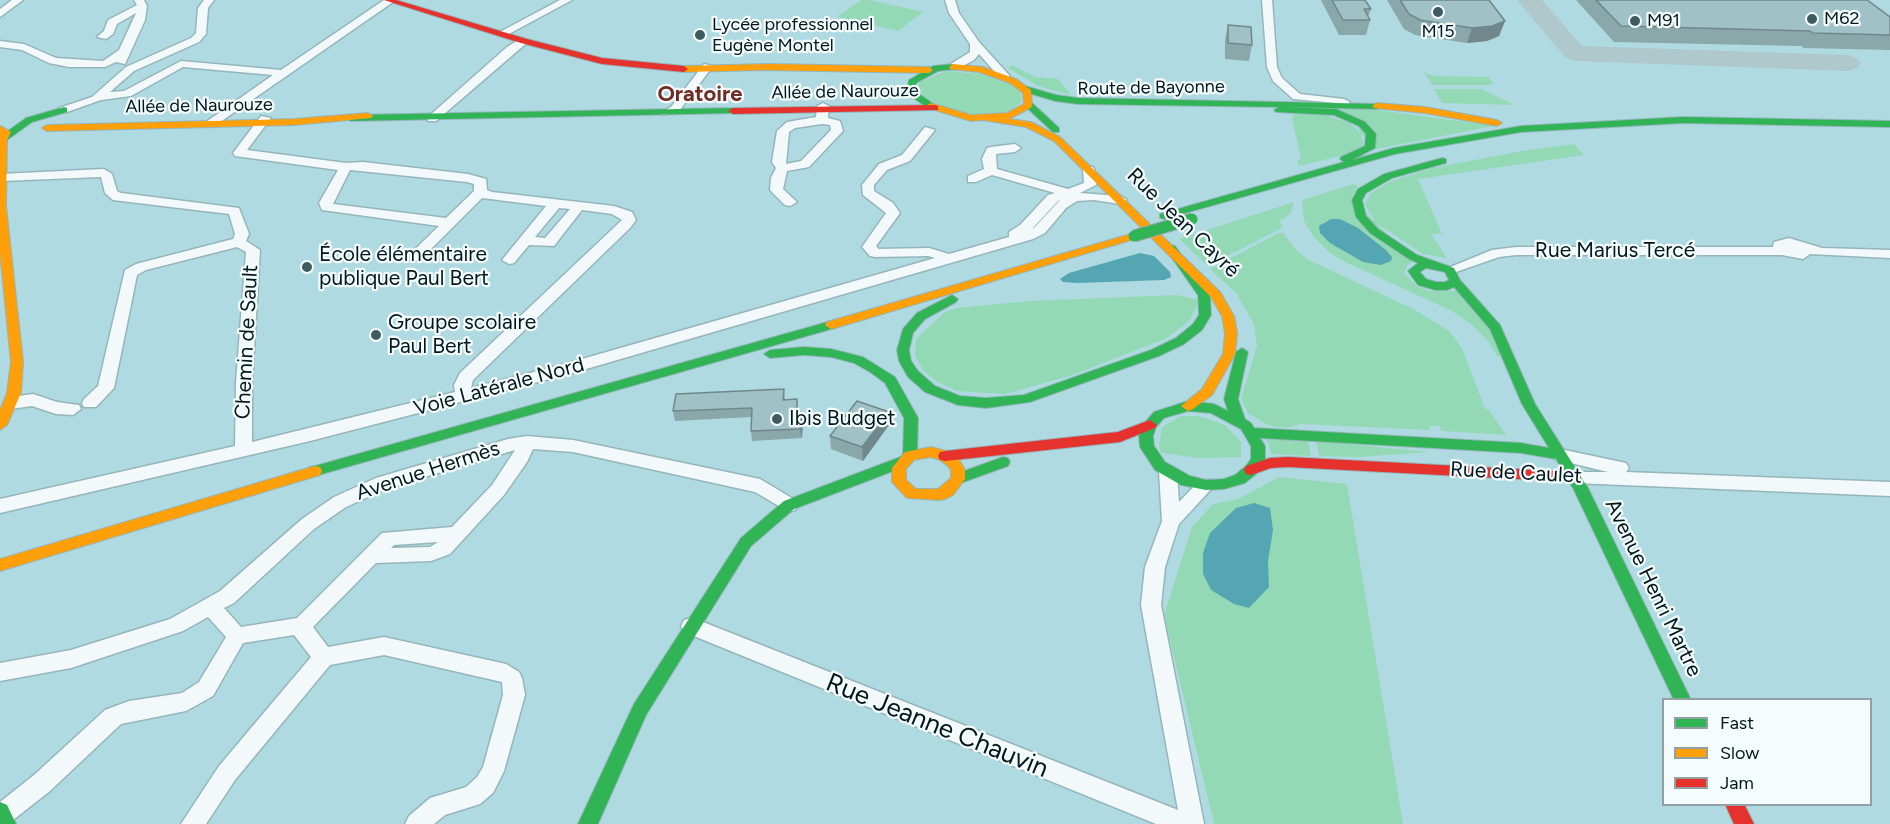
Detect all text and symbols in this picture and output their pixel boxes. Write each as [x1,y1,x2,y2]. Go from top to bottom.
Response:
marker: M15 [1431,5,1445,19]
place label: M62 [1824,8,1859,30]
place label: M91 [1647,10,1680,32]
marker: M62 [1805,12,1819,26]
place label: Lycée professionnel Eugène Montel [712,14,873,57]
marker: M91 [1628,14,1642,28]
place label: M15 [1421,21,1455,43]
marker: Lycée professionnel Eugène Montel [693,28,707,42]
street label: Route de Bayonne [1077,76,1225,100]
street label: Allée de Naurouze [771,80,919,104]
district label: Oratoire [657,82,743,108]
street label: Allée de Naurouze [125,94,273,118]
street label: Rue Jean Cayré [1121,163,1245,283]
street label: Rue Marius Tercé [1535,238,1695,264]
place label: École élémentaire publique Paul Bert [319,242,489,292]
marker: École élémentaire publique Paul Bert [300,260,314,274]
street label: Chemin de Sault [230,264,264,420]
place label: Groupe scolaire Paul Bert [388,310,536,360]
marker: Groupe scolaire Paul Bert [369,328,383,342]
street label: Voie Latérale Nord [411,352,587,422]
place label: Ibis Budget [789,406,895,432]
marker: Ibis Budget [770,412,784,426]
street label: Avenue Hermès [353,436,503,506]
street label: Rue de Caulet [1449,457,1583,489]
street label: Avenue Henri Martre [1599,495,1707,681]
street label: Rue Jeanne Chauvin [821,667,1053,785]
legend [1662,698,1872,806]
text: Fast [1720,712,1754,734]
text: Slow [1720,742,1759,764]
text: Jam [1720,772,1754,794]

